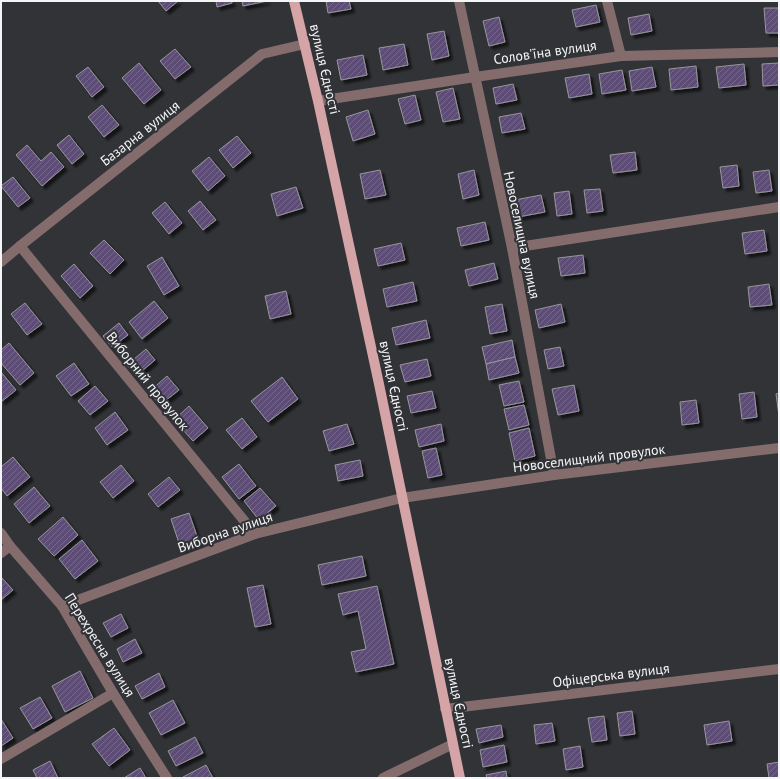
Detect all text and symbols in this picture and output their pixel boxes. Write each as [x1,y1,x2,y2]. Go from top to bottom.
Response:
street label: вулиця Єдності [306,22,344,116]
street label: Солов'їна вулиця [492,36,598,68]
street label: Базарна вулиця [97,96,183,170]
street label: Новоселищна вулиця [500,170,544,300]
street label: Виборний провулок [103,328,194,434]
street label: вулиця Єдності [376,339,412,433]
street label: Новоселищний провулок [512,440,666,476]
street label: Виборна вулиця [175,507,275,557]
street label: Перехресна вулиця [61,590,139,700]
street label: вулиця Єдності [441,656,477,750]
street label: Офіцерська вулиця [551,659,671,691]

